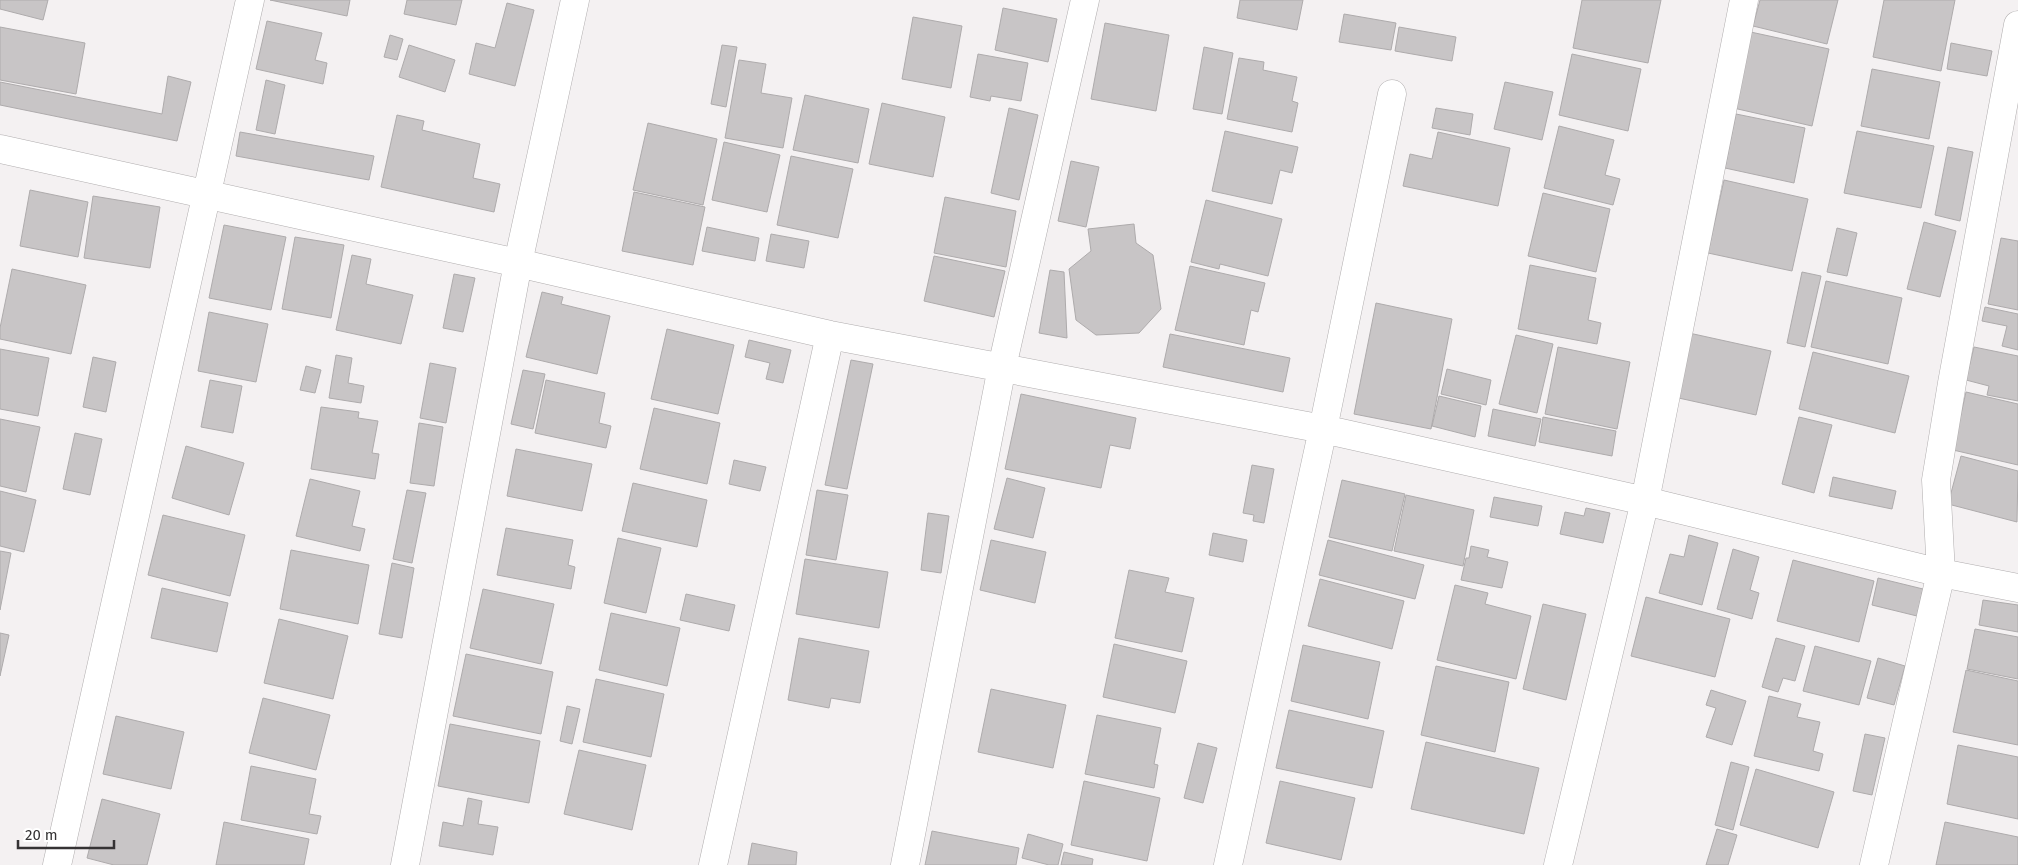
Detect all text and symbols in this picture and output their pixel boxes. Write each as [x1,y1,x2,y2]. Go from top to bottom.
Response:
scale bar [18,818,114,850]
text: 20 m [25,826,58,844]

